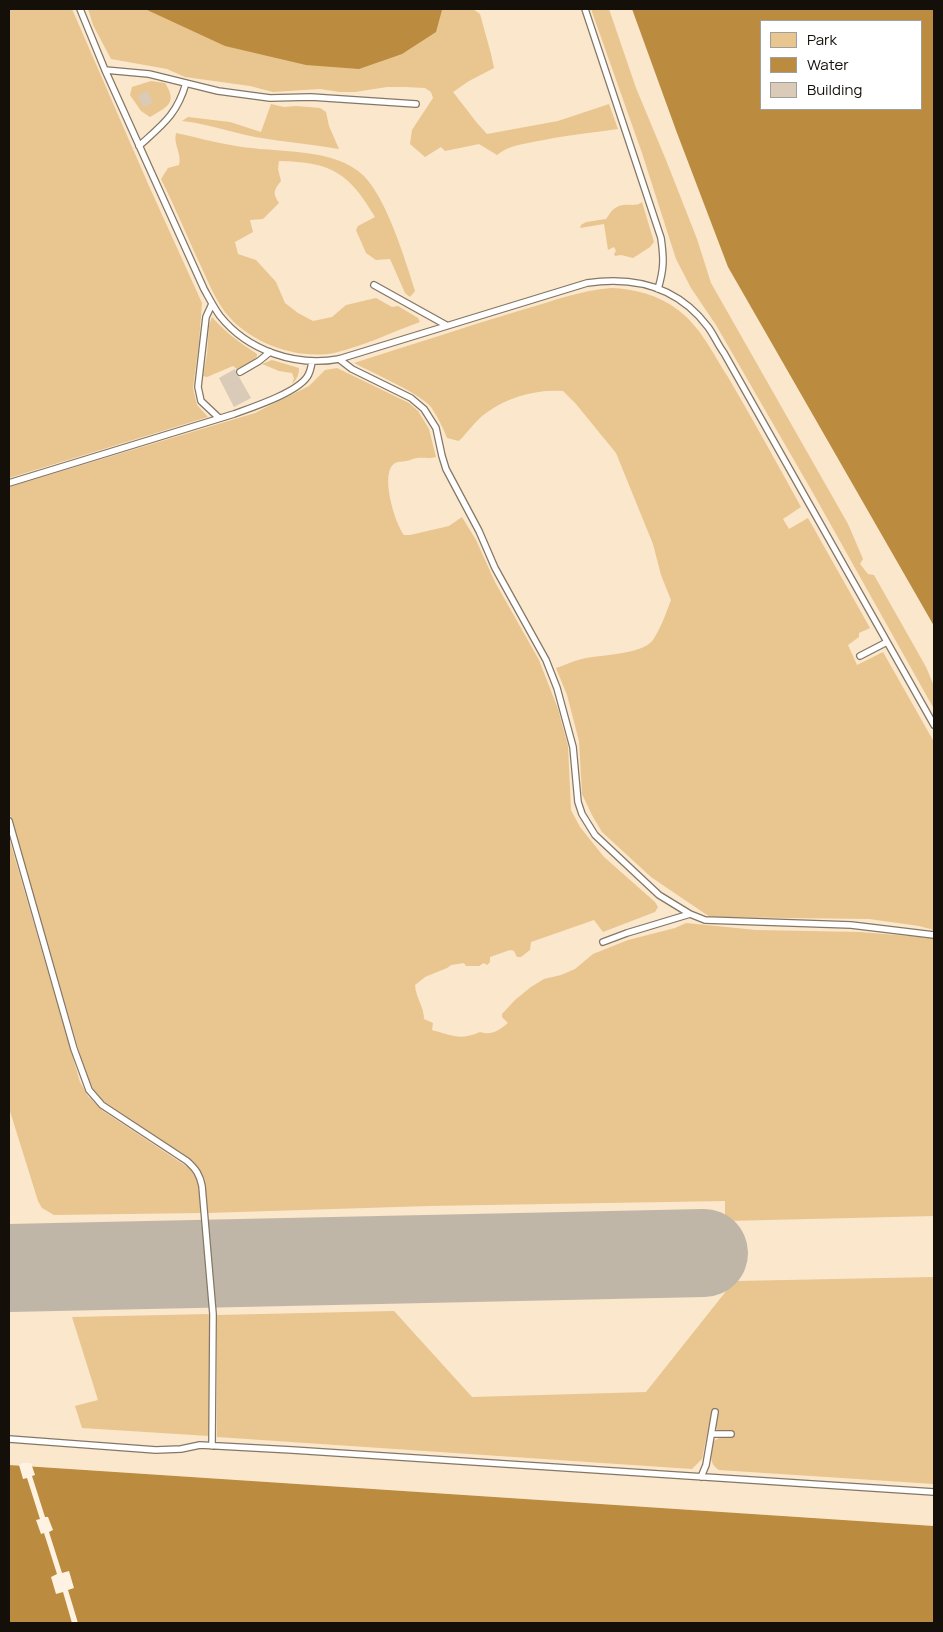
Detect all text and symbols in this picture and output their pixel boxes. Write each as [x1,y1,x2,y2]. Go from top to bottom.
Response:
legend [760,20,923,110]
text: Park [807,29,837,50]
text: Water [807,54,849,75]
text: Building [807,79,862,100]

